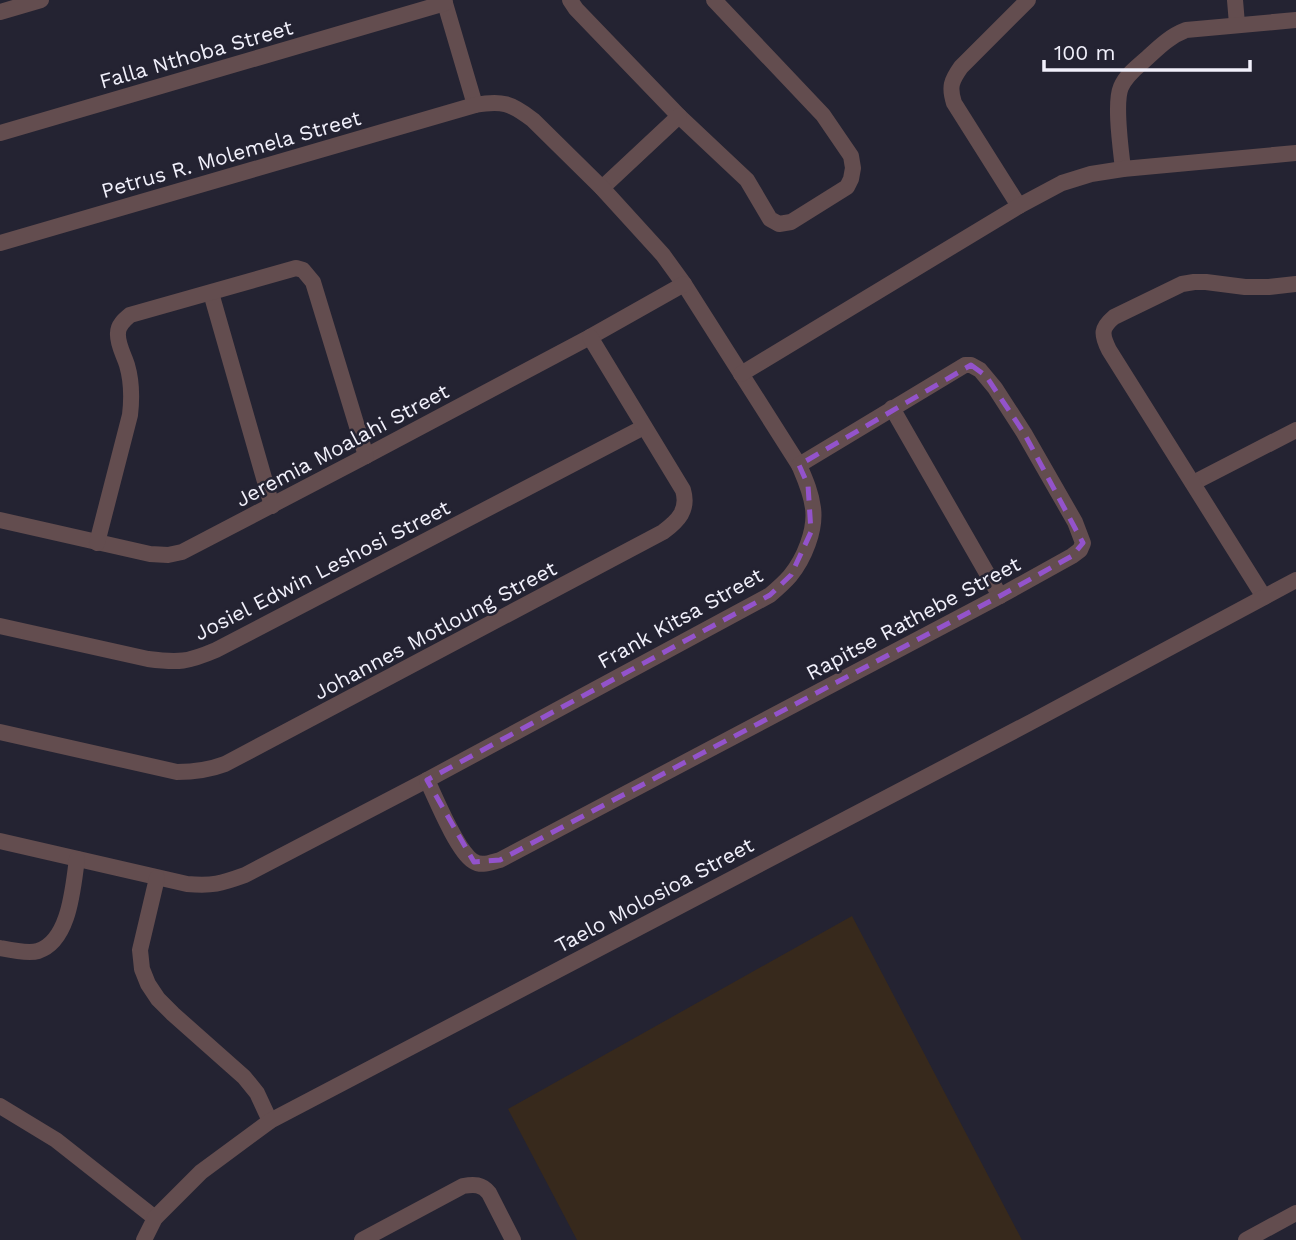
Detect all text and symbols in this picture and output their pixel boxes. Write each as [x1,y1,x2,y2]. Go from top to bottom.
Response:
street label: Falla Nthoba Street [97,14,296,94]
scale bar [1044,28,1250,72]
text: 100 m [1054,40,1116,65]
street label: Petrus R. Molemela Street [98,105,364,203]
street label: Jeremia Moalahi Street [231,378,453,512]
street label: Josiel Edwin Leshosi Street [190,494,454,645]
street label: Rapitse Rathebe Street [802,551,1024,685]
street label: Johannes Motloung Street [309,555,561,705]
street label: Frank Kitsa Street [593,562,767,674]
street label: Taelo Molosioa Street [550,832,758,958]

